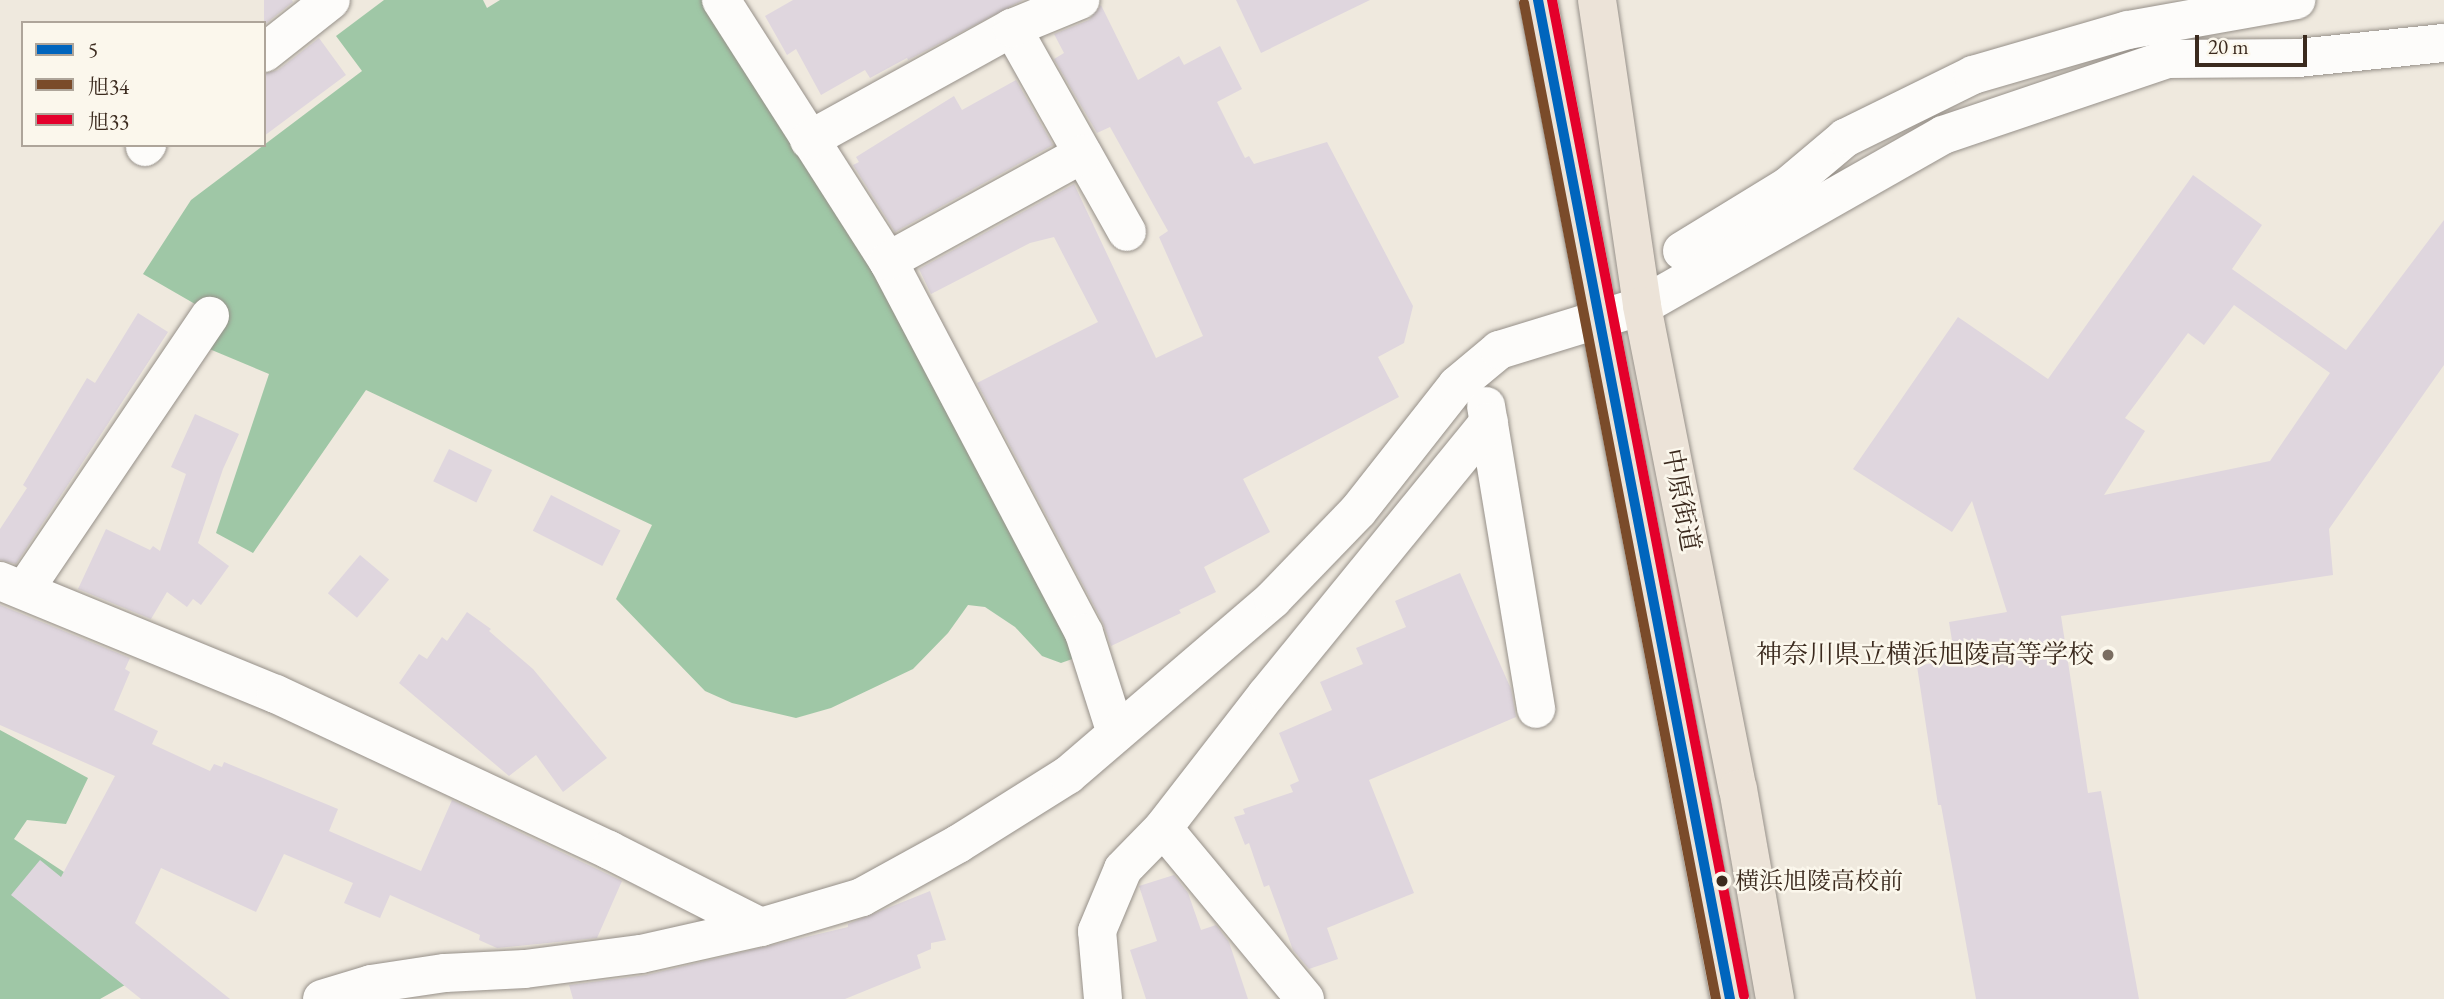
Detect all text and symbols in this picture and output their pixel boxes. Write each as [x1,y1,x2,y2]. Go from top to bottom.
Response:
legend [21,21,266,147]
scale bar [2199,21,2311,65]
text: 20 m [2208,33,2249,60]
text: 5 [88,36,98,63]
text: 旭34 [88,73,129,100]
text: 旭33 [88,108,129,135]
street label: 中原街道 [1656,446,1706,554]
place label: 神奈川県立横浜旭陵高等学校 [1756,639,2094,671]
marker: 神奈川県立横浜旭陵高等学校 [2100,647,2116,663]
place label: 横浜旭陵高校前 [1735,867,1903,895]
marker: 横浜旭陵高校前 [1715,874,1729,888]

